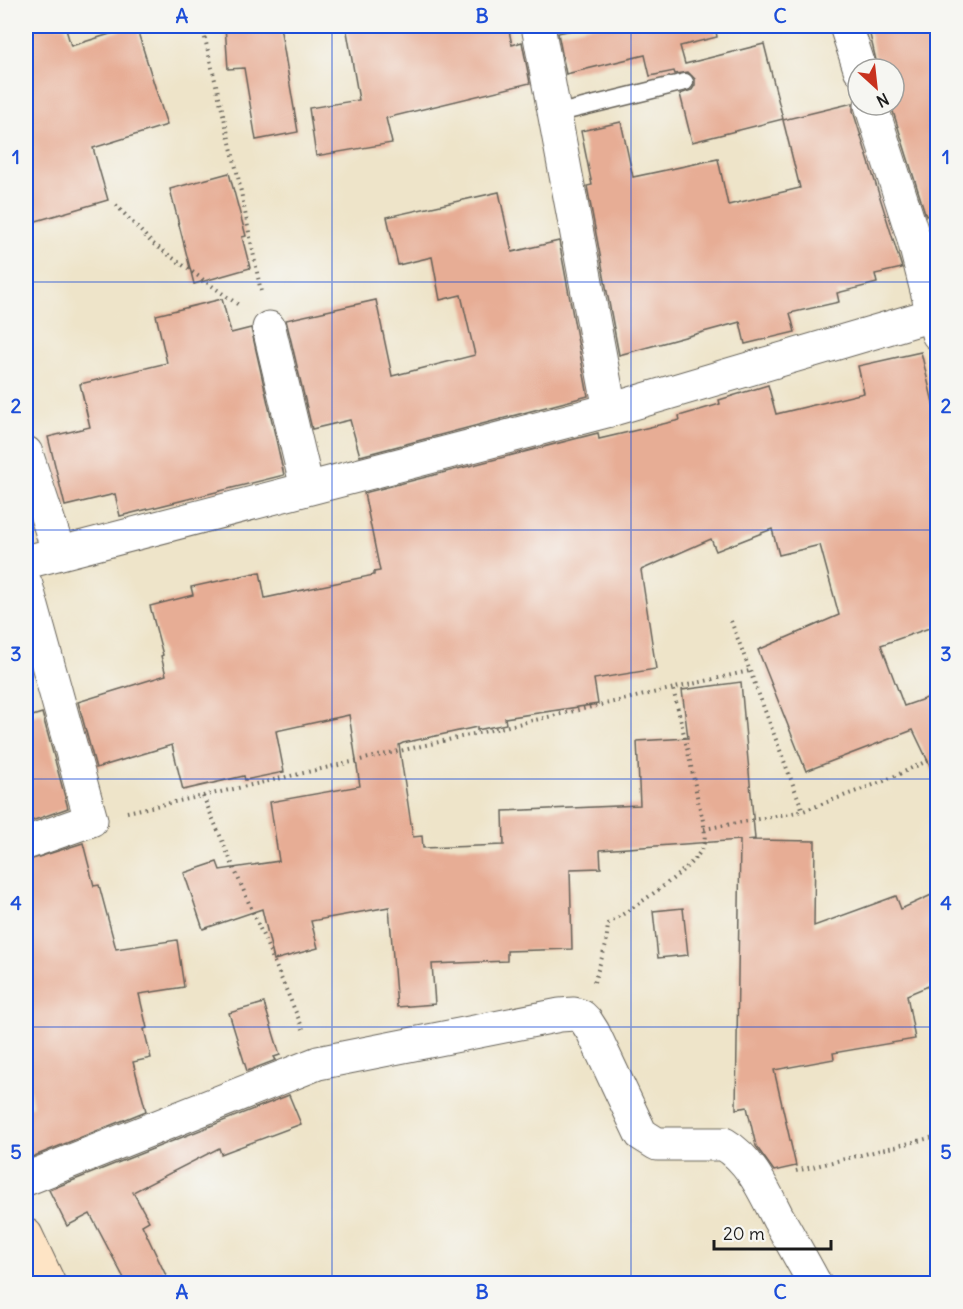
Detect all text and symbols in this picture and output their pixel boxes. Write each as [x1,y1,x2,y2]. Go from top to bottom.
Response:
text: A [176,3,189,28]
text: B [475,3,489,28]
text: C [773,3,787,28]
north arrow [846,57,906,117]
text: N [873,89,892,112]
text: 1 [12,144,20,169]
text: 1 [942,144,950,169]
text: 2 [11,393,22,418]
text: 2 [941,393,952,418]
text: 3 [10,641,22,666]
text: 3 [940,641,952,666]
text: 4 [10,890,22,915]
text: 4 [940,890,952,915]
text: 5 [10,1139,22,1164]
text: 5 [940,1139,952,1164]
scale bar [714,1213,831,1251]
text: 20 m [723,1222,765,1245]
text: A [176,1279,189,1304]
text: B [475,1279,489,1304]
text: C [773,1279,787,1304]

